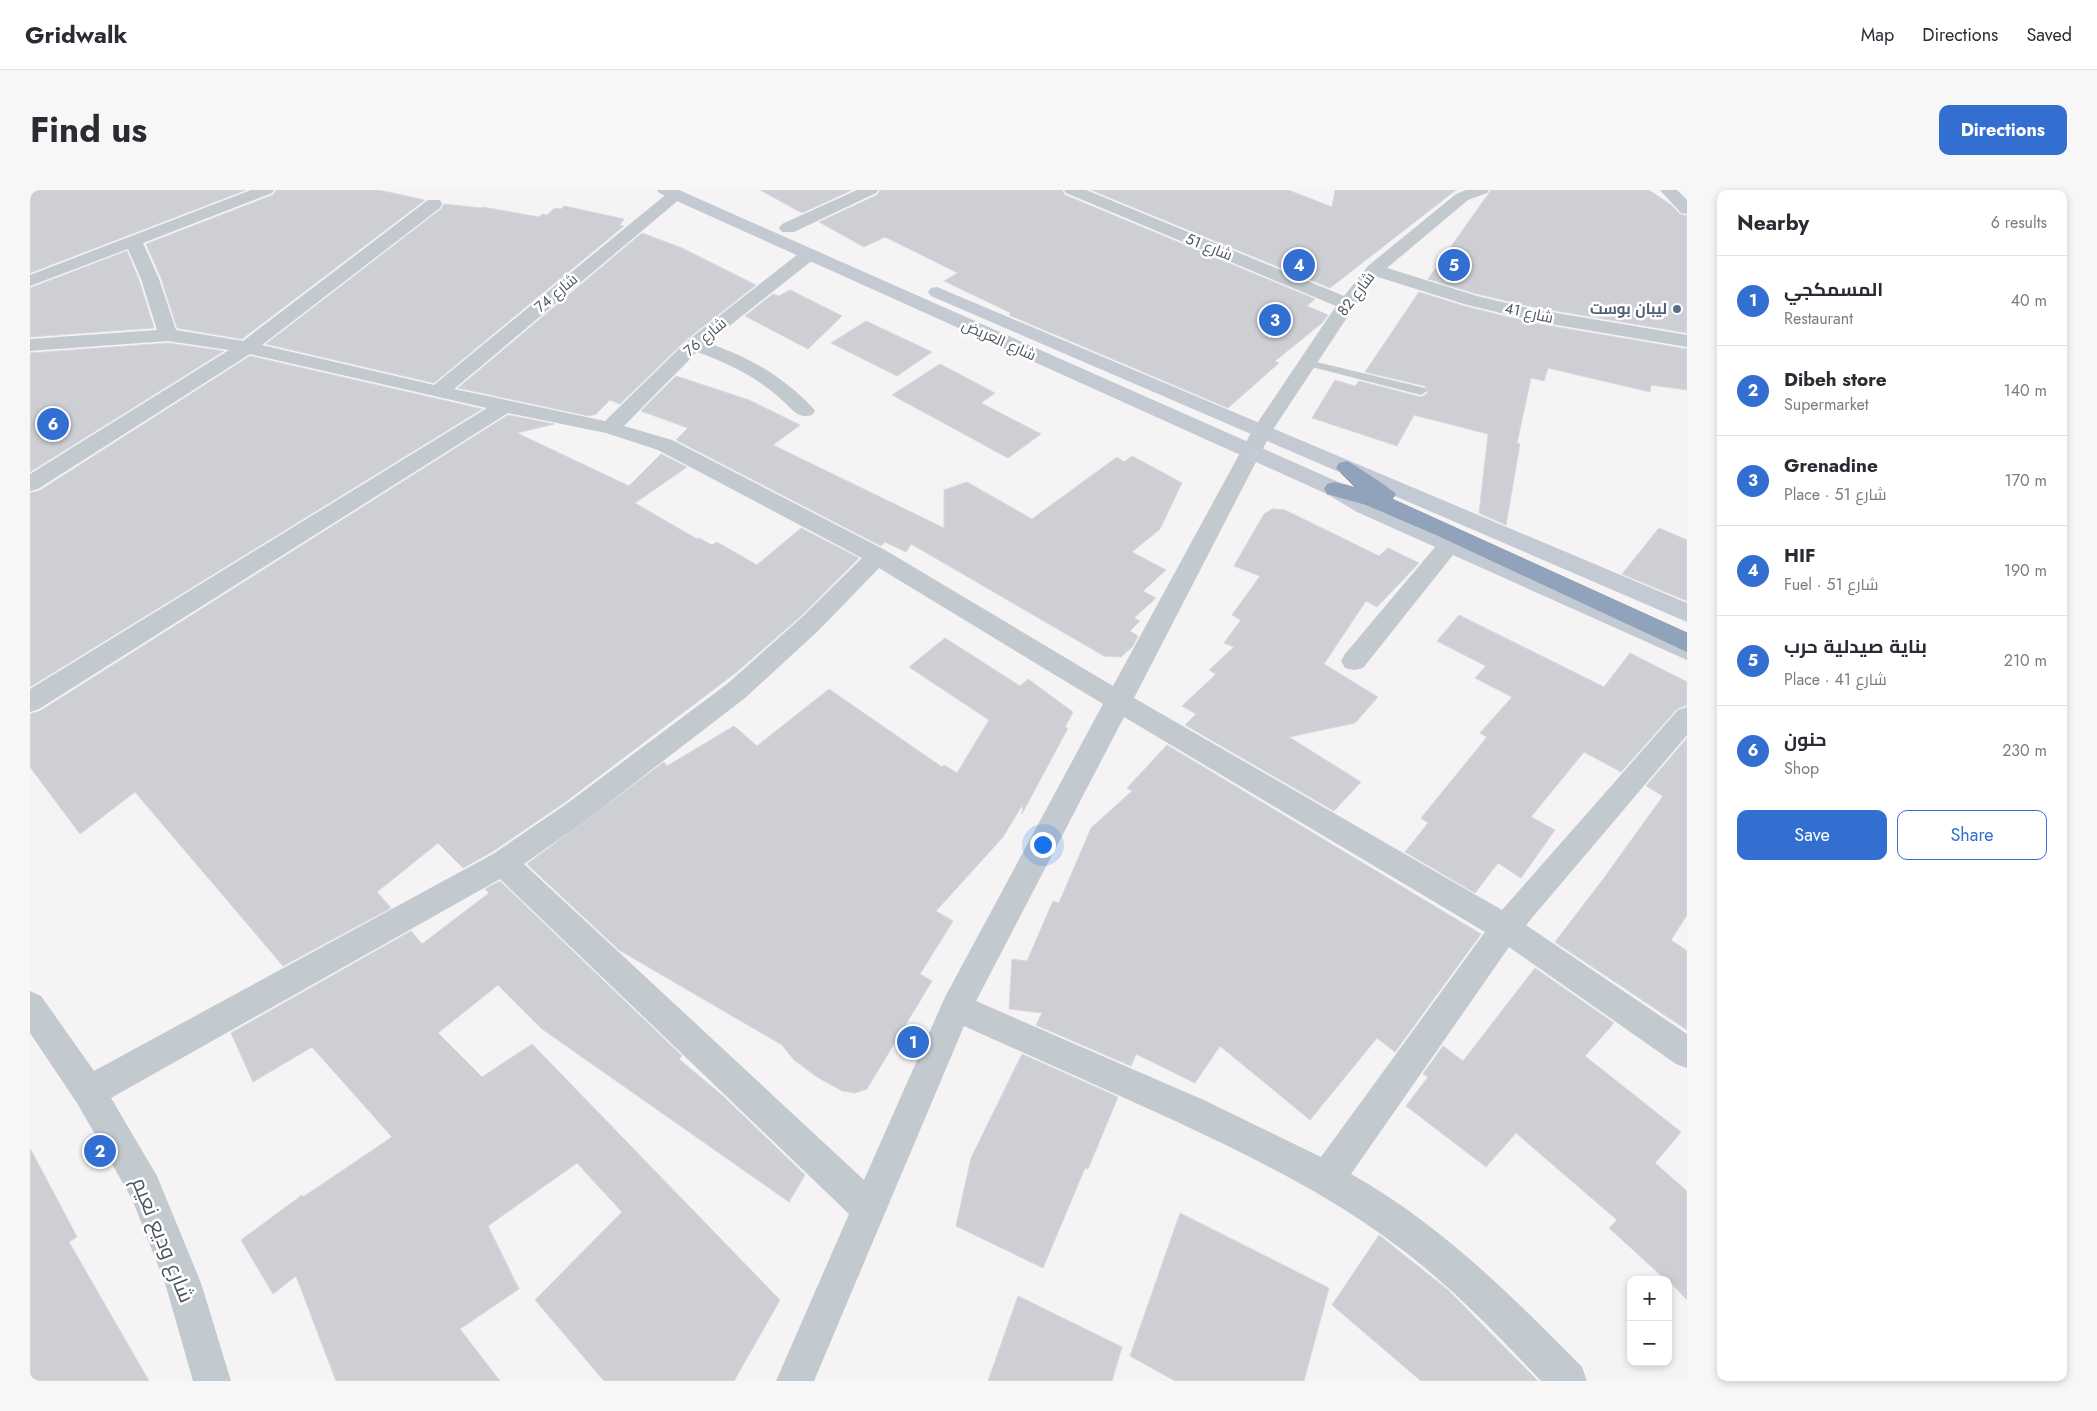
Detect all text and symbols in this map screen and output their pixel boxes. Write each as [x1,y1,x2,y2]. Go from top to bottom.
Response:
text: Gridwalk [25,17,127,52]
text: Map [1861,22,1894,48]
text: Directions [1922,22,1998,48]
text: Saved [2026,22,2072,48]
text: Find us [30,105,147,155]
button: Directions [1939,105,2067,155]
text: Nearby [1737,208,1809,238]
text: 6 results [1991,211,2047,234]
street label: شارع 51 [1182,228,1236,266]
pin: 4 [1283,246,1315,284]
pin: 5 [1438,246,1470,284]
street label: شارع 82 [1332,267,1380,321]
street label: شارع 74 [530,268,582,318]
text: المسمكجي [1784,276,1883,303]
text: 1 [1749,289,1757,312]
text: 40 m [2011,289,2047,312]
street label: شارع 41 [1503,297,1555,329]
place label: ليبان بوست [1590,298,1667,320]
pin: 3 [1259,301,1291,339]
marker: ليبان بوست [1671,303,1683,315]
text: Restaurant [1784,307,1853,330]
street label: شارع 76 [679,312,731,362]
street label: شارع العريض [958,314,1040,366]
text: Dibeh store [1784,366,1887,393]
text: 2 [1748,379,1758,402]
text: 140 m [2004,379,2047,402]
text: Supermarket [1784,393,1869,416]
pin: 6 [37,405,69,443]
text: Grenadine [1784,452,1878,479]
text: 3 [1748,469,1758,492]
text: 170 m [2005,469,2047,492]
text: Place · شارع 51 [1784,483,1886,506]
text: HIF [1784,542,1816,569]
text: 4 [1747,559,1759,582]
text: 190 m [2004,559,2047,582]
text: Fuel · شارع 51 [1784,573,1878,596]
text: بناية صيدلية حرب [1784,633,1927,660]
text: 5 [1748,649,1758,672]
text: 210 m [2004,649,2047,672]
text: Place · شارع 41 [1784,668,1887,691]
text: حنون [1784,726,1827,753]
text: 6 [1748,739,1758,762]
text: 230 m [2002,739,2047,762]
text: Shop [1784,757,1819,780]
button: Save [1737,810,1887,860]
button: Share [1897,810,2047,860]
your location [1030,832,1056,858]
pin: 1 [897,1023,929,1061]
pin: 2 [84,1132,116,1170]
street label: شارع وديع نعيم [124,1173,202,1307]
map controls [1627,1276,1672,1366]
button: + [1627,1276,1672,1321]
button: − [1627,1321,1672,1366]

